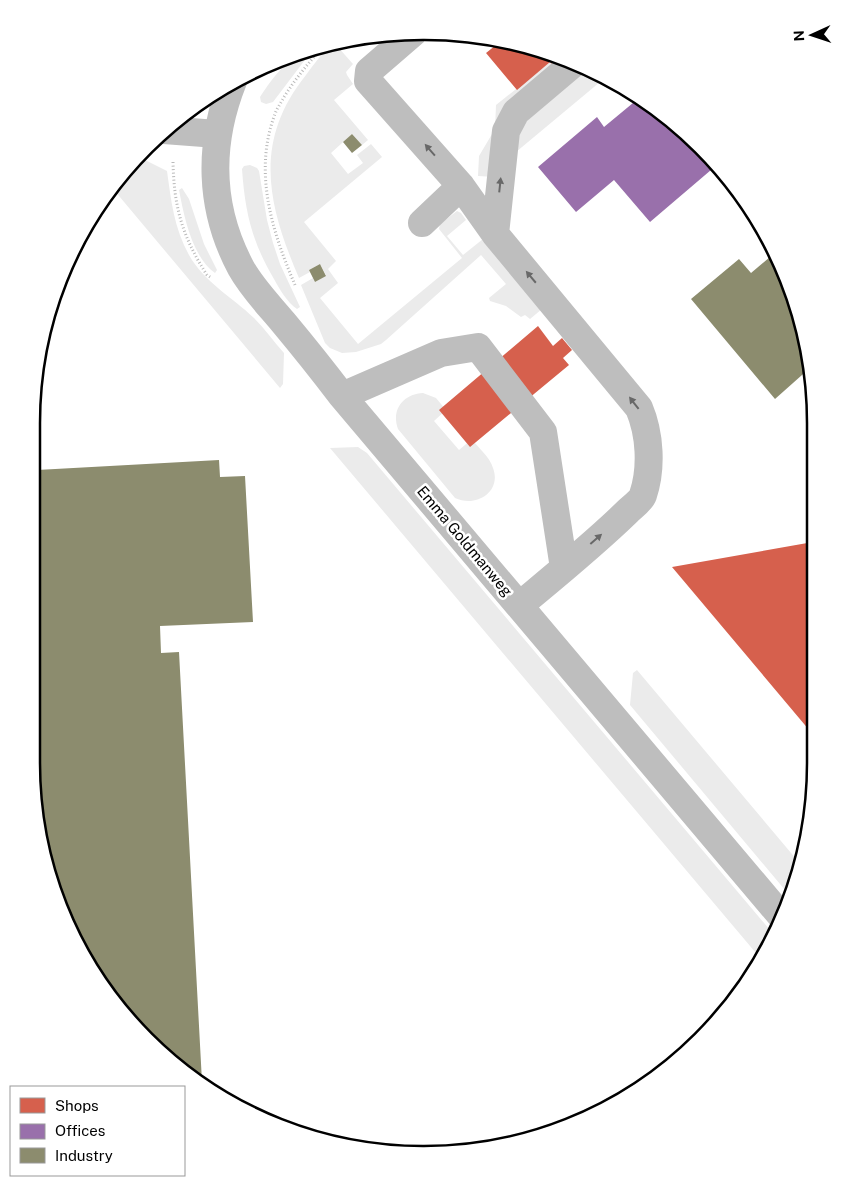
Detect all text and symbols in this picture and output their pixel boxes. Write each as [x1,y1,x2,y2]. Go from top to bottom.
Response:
north arrow [787,10,837,60]
text: N [791,30,807,42]
one-way arrow [424,144,435,157]
one-way arrow [496,177,504,193]
one-way arrow [526,271,537,283]
one-way arrow [629,396,640,409]
street label: Emma Goldmanweg [414,482,516,600]
one-way arrow [590,534,603,545]
legend [10,1086,185,1176]
text: Shops [55,1097,99,1114]
text: Offices [55,1122,105,1139]
text: Industry [55,1147,113,1164]

